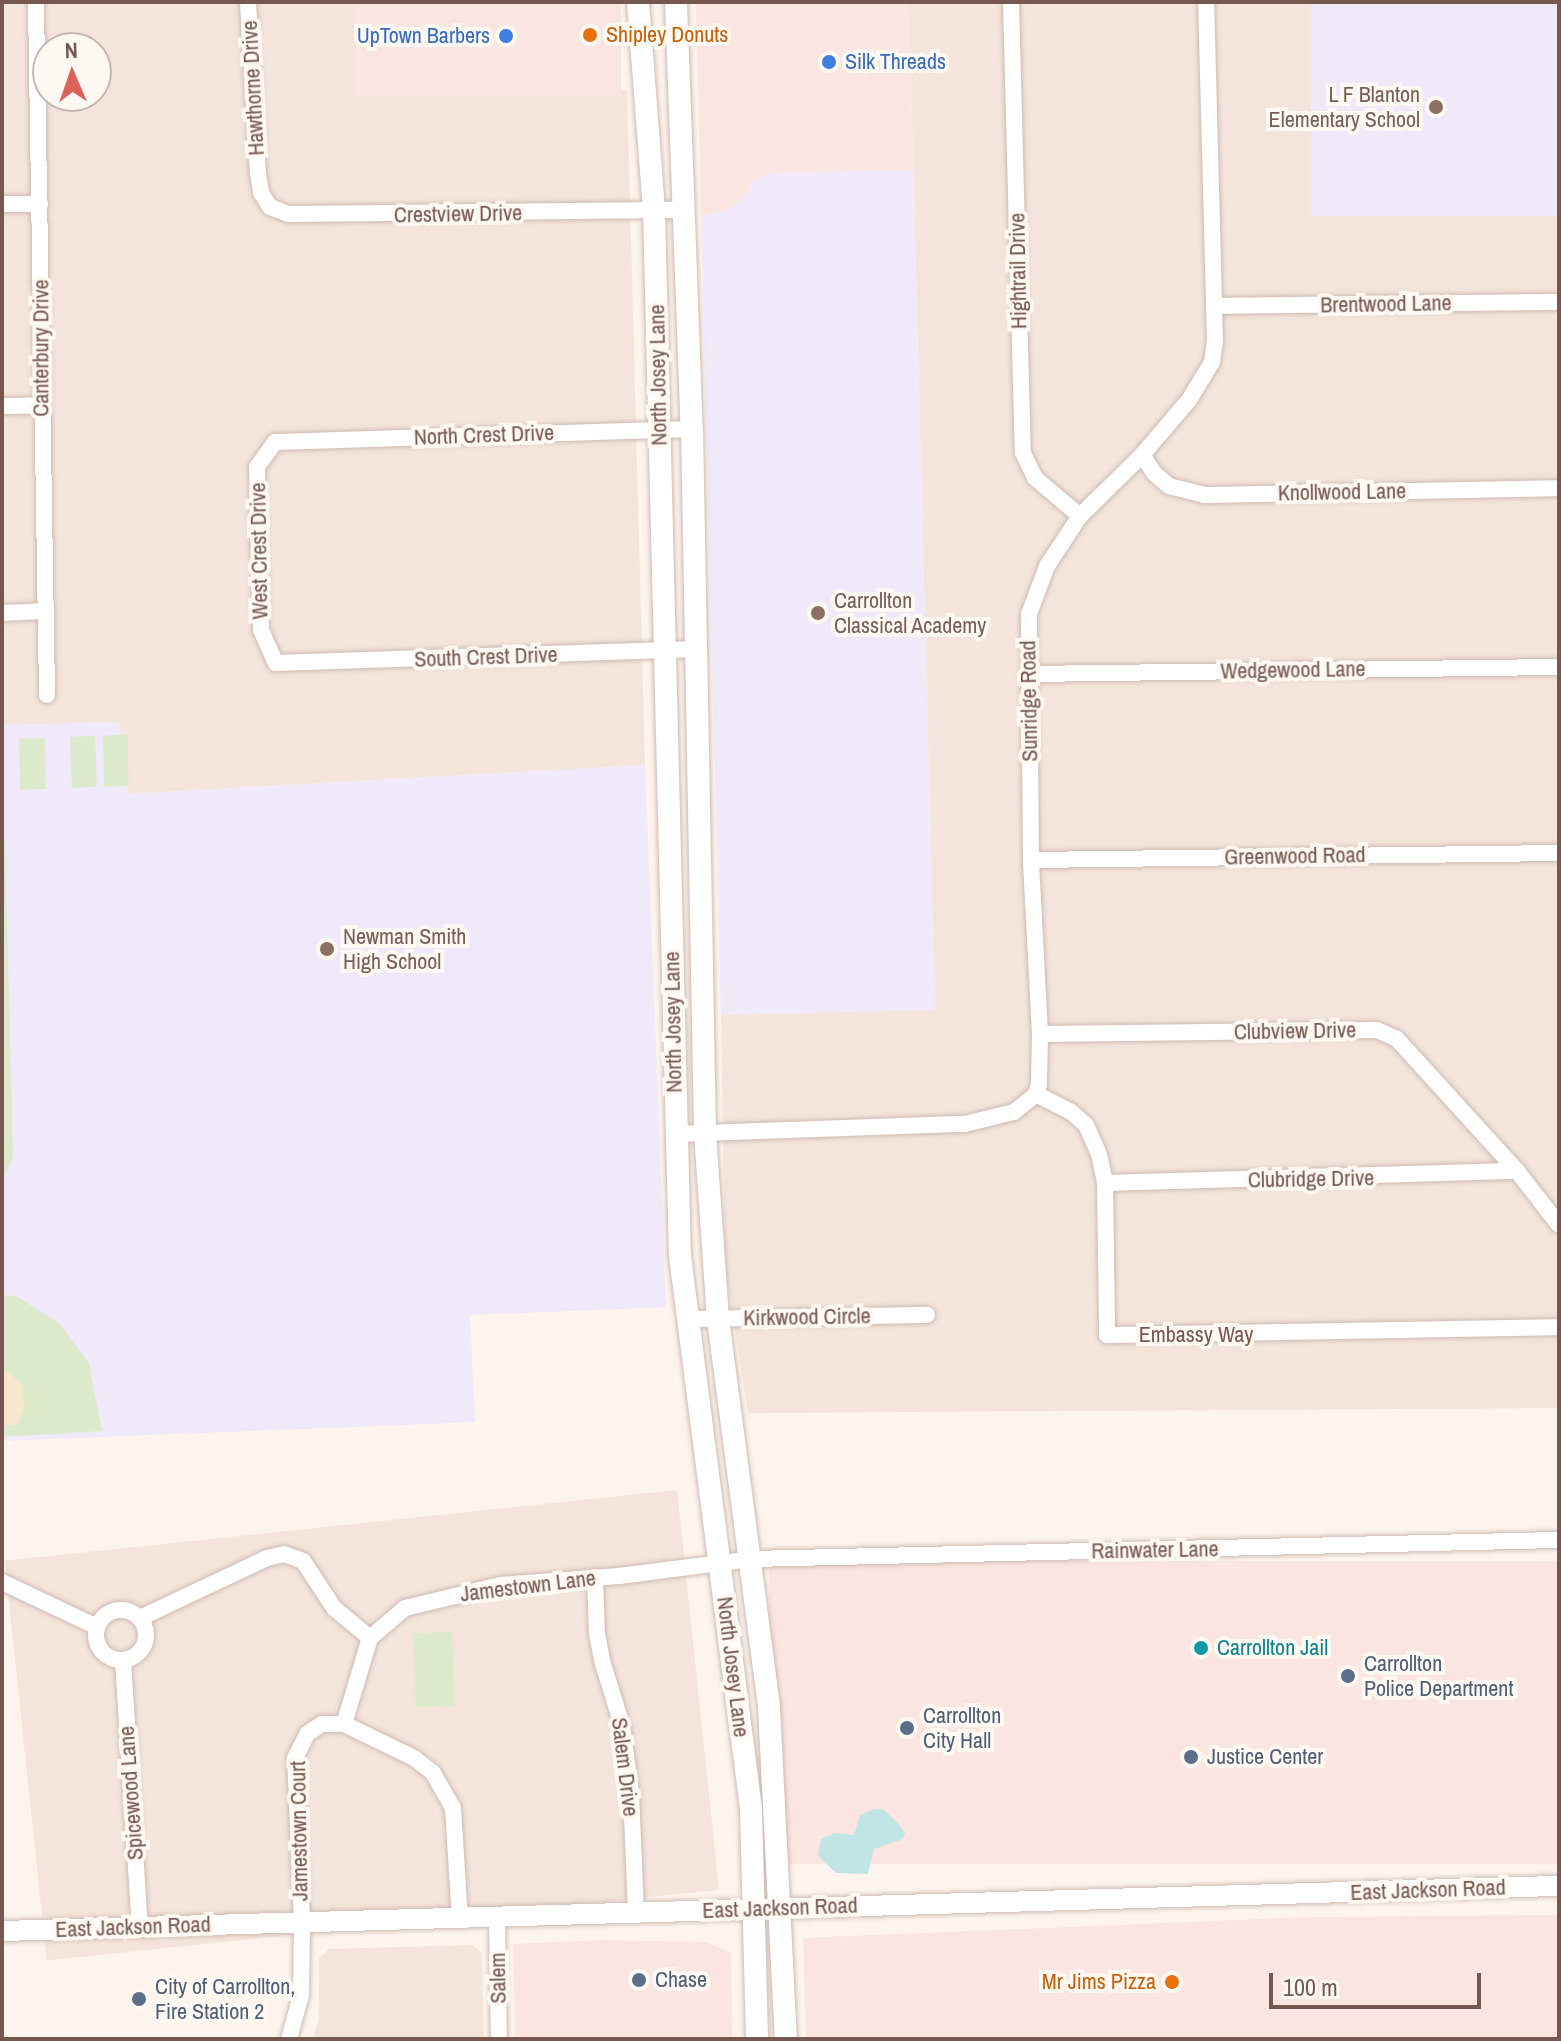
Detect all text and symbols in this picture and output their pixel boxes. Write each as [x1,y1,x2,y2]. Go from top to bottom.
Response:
street label: Hawthorne Drive [236,20,270,156]
place label: Shipley Donuts [606,22,728,48]
place label: UpTown Barbers [357,23,490,49]
marker: Shipley Donuts [581,26,599,44]
marker: UpTown Barbers [497,27,515,45]
north arrow [32,32,112,112]
text: N [64,35,78,65]
place label: Silk Threads [845,49,946,75]
marker: Silk Threads [820,53,838,71]
place label: L F Blanton Elementary School [1269,81,1420,132]
marker: L F Blanton Elementary School [1427,98,1445,116]
street label: Crestview Drive [394,200,522,228]
street label: Hightrail Drive [1004,213,1032,329]
street label: Canterbury Drive [28,279,54,417]
street label: Brentwood Lane [1320,290,1452,318]
street label: North Josey Lane [644,304,672,446]
street label: North Crest Drive [413,419,555,451]
street label: Knollwood Lane [1278,478,1406,506]
street label: West Crest Drive [245,482,273,620]
place label: Carrollton Classical Academy [834,587,987,638]
marker: Carrollton Classical Academy [809,604,827,622]
street label: Sunridge Road [1015,640,1043,762]
street label: South Crest Drive [414,641,558,673]
street label: Wedgewood Lane [1220,656,1366,684]
street label: Greenwood Road [1224,842,1366,870]
place label: Newman Smith High School [343,923,466,974]
marker: Newman Smith High School [318,940,336,958]
street label: North Josey Lane [659,951,687,1093]
street label: Clubview Drive [1234,1017,1356,1045]
street label: Clubridge Drive [1248,1165,1374,1193]
street label: Kirkwood Circle [743,1303,871,1331]
street label: Embassy Way [1139,1322,1253,1348]
street label: Rainwater Lane [1091,1536,1219,1564]
street label: Jamestown Lane [459,1565,597,1607]
street label: North Josey Lane [711,1595,755,1739]
place label: Carrollton Jail [1217,1635,1328,1661]
marker: Carrollton Jail [1192,1639,1210,1657]
place label: Carrollton Police Department [1364,1650,1513,1702]
marker: Carrollton Police Department [1339,1667,1357,1685]
place label: Carrollton City Hall [923,1702,1001,1754]
street label: Salem Drive [606,1716,644,1818]
marker: Carrollton City Hall [898,1719,916,1737]
street label: Spicewood Lane [113,1725,149,1861]
place label: Justice Center [1207,1744,1323,1770]
marker: Justice Center [1182,1748,1200,1766]
street label: Jamestown Court [285,1761,313,1901]
street label: East Jackson Road [1350,1874,1506,1906]
street label: East Jackson Road [702,1892,858,1924]
street label: East Jackson Road [55,1911,211,1943]
street label: Salem [484,1952,512,2004]
scale bar [1273,1957,1485,2007]
place label: Chase [655,1967,707,1993]
place label: Mr Jims Pizza [1042,1969,1156,1995]
marker: Chase [630,1971,648,1989]
text: 100 m [1283,1971,1338,2003]
place label: City of Carrollton, Fire Station 2 [155,1973,295,2024]
marker: Mr Jims Pizza [1163,1973,1181,1991]
marker: City of Carrollton, Fire Station 2 [130,1990,148,2008]

